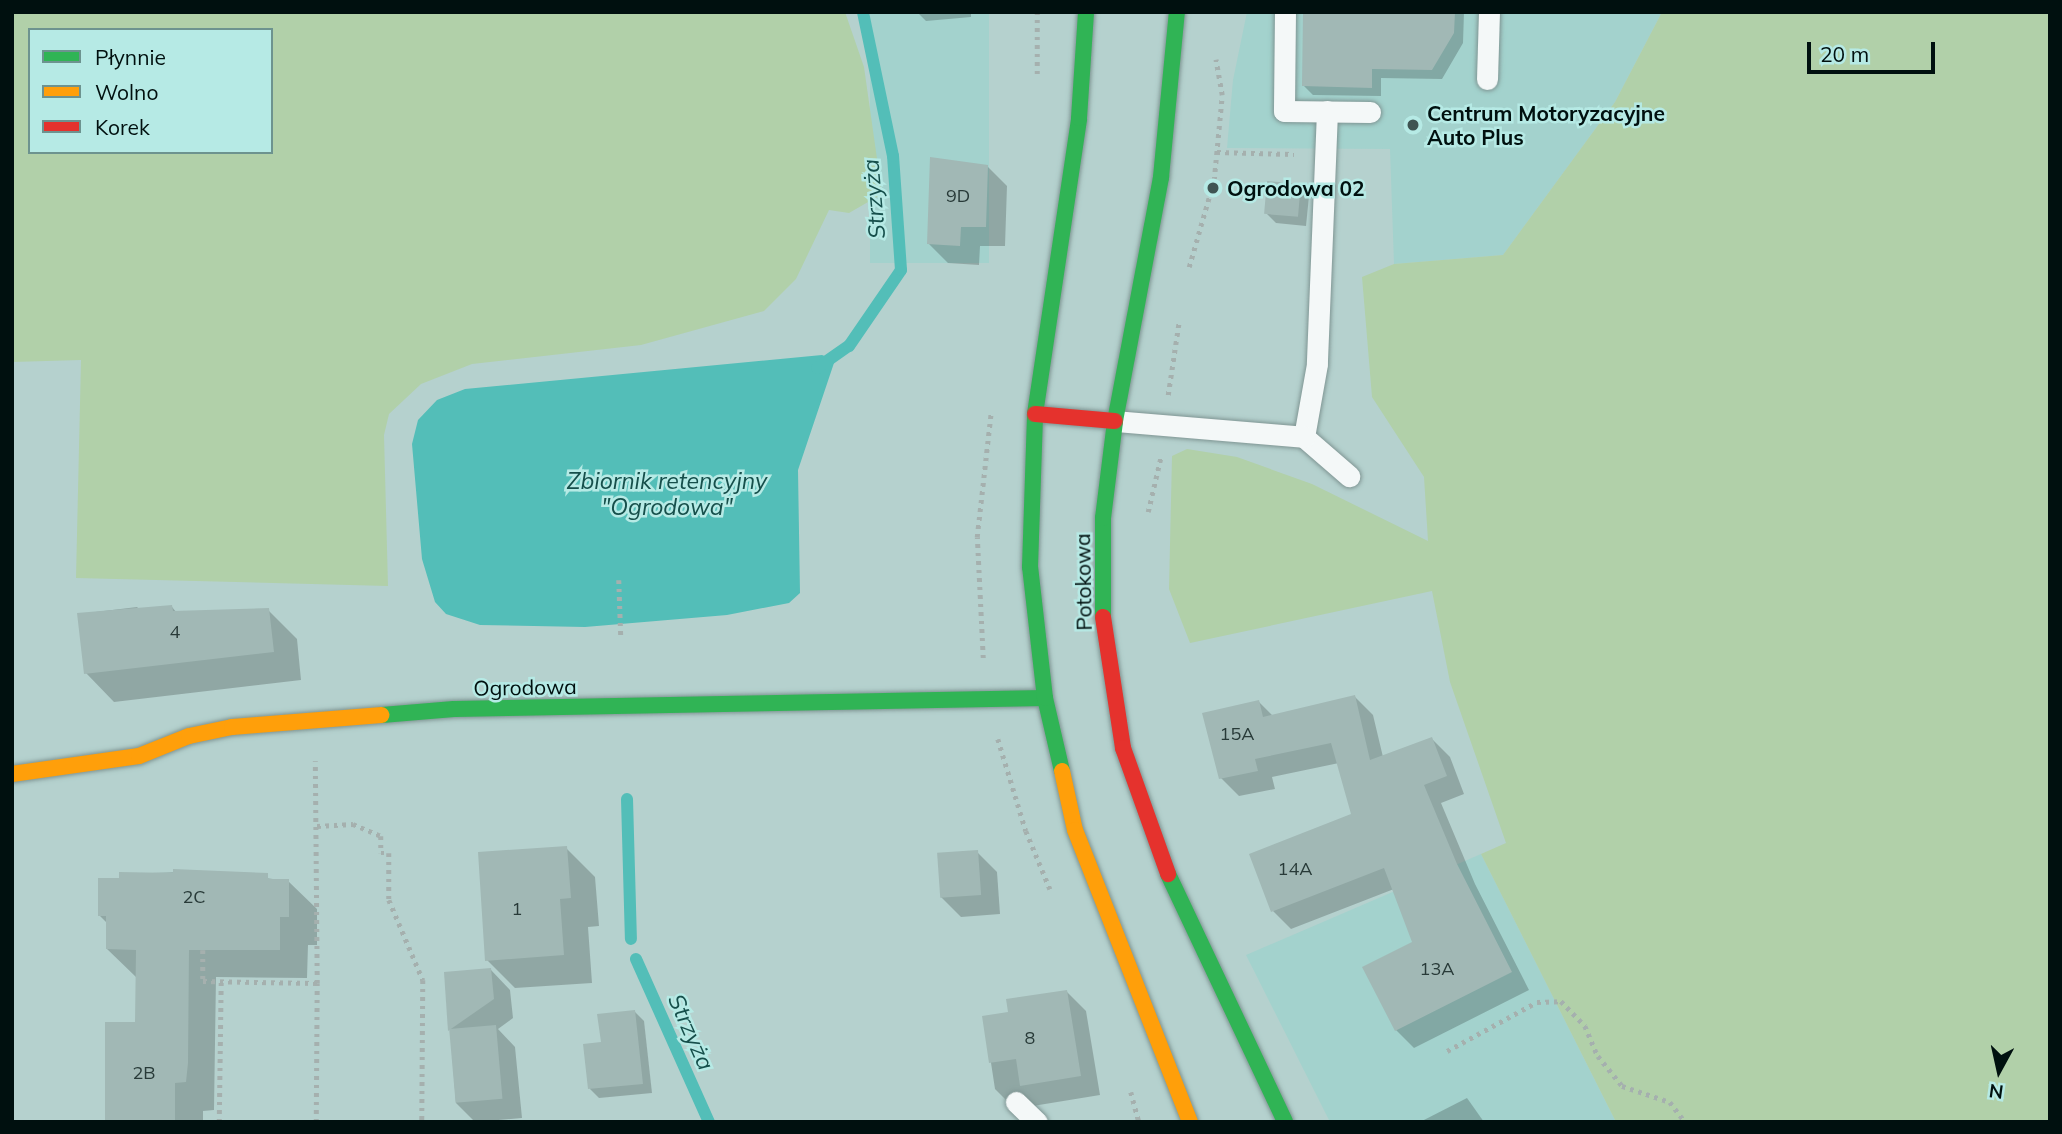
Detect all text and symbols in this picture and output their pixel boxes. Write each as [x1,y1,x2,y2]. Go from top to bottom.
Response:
legend [28,28,273,154]
scale bar [1810,28,1938,72]
text: 20 m [1820,41,1869,67]
text: Płynnie [95,44,166,70]
text: Wolno [95,79,158,105]
place label: Centrum Motoryzacyjne Auto Plus [1427,100,1665,150]
text: Korek [95,114,150,140]
marker: Centrum Motoryzacyjne Auto Plus [1405,117,1421,133]
water label: Strzyża [857,158,891,240]
place label: Ogrodowa 02 [1227,175,1365,201]
marker: Ogrodowa 02 [1205,180,1221,196]
house number: 9D [946,185,970,207]
water label: Zbiornik retencyjny "Ogrodowa" [567,467,767,521]
street label: Potokowa [1070,533,1096,631]
house number: 4 [170,621,180,643]
street label: Ogrodowa [473,673,577,701]
house number: 15A [1220,723,1254,745]
house number: 14A [1278,858,1312,880]
house number: 2C [182,886,206,908]
house number: 1 [512,898,522,920]
house number: 13A [1420,958,1454,980]
water label: Strzyża [662,990,720,1074]
house number: 8 [1025,1027,1035,1049]
north arrow [1964,1036,2034,1106]
house number: 2B [132,1062,156,1084]
text: N [1987,1079,2005,1105]

